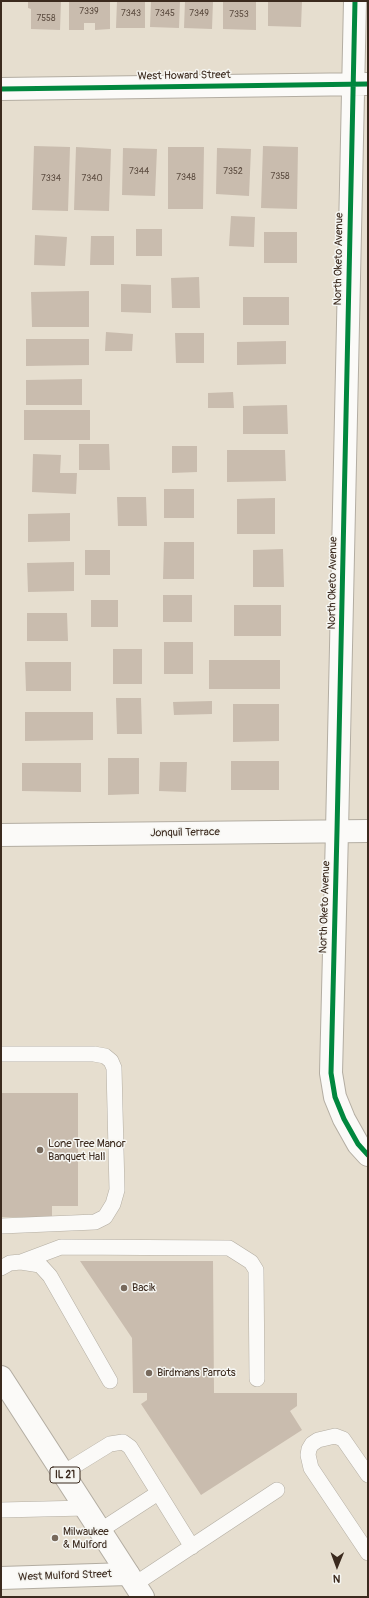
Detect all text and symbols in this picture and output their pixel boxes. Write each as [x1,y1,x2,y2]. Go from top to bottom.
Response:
house number: 7339 [79,7,99,17]
house number: 7343 [121,9,141,19]
house number: 7345 [155,9,175,19]
house number: 7349 [189,9,209,19]
house number: 7353 [229,10,249,20]
house number: 7558 [36,14,56,24]
street label: West Howard Street [137,69,231,83]
house number: 7344 [129,167,149,177]
house number: 7352 [223,167,243,177]
house number: 7358 [270,172,290,182]
house number: 7348 [176,173,196,183]
house number: 7334 [41,174,61,184]
house number: 7340 [81,174,103,184]
street label: North Oketo Avenue [332,212,346,306]
street label: North Oketo Avenue [326,536,340,630]
street label: Jonquil Terrace [150,826,220,840]
street label: North Oketo Avenue [317,860,333,954]
place label: Lone Tree Manor Banquet Hall [48,1137,126,1163]
marker: Lone Tree Manor Banquet Hall [35,1145,45,1155]
place label: Bacik [132,1281,155,1295]
marker: Bacik [119,1283,129,1293]
place label: Birdmans Parrots [157,1366,236,1380]
marker: Birdmans Parrots [144,1368,154,1378]
road number: IL 21 [50,1467,80,1483]
place label: Milwaukee & Mulford [63,1525,109,1551]
marker: Milwaukee & Mulford [50,1533,60,1543]
north arrow [317,1546,357,1586]
street label: West Mulford Street [18,1568,112,1584]
text: N [333,1572,341,1585]

